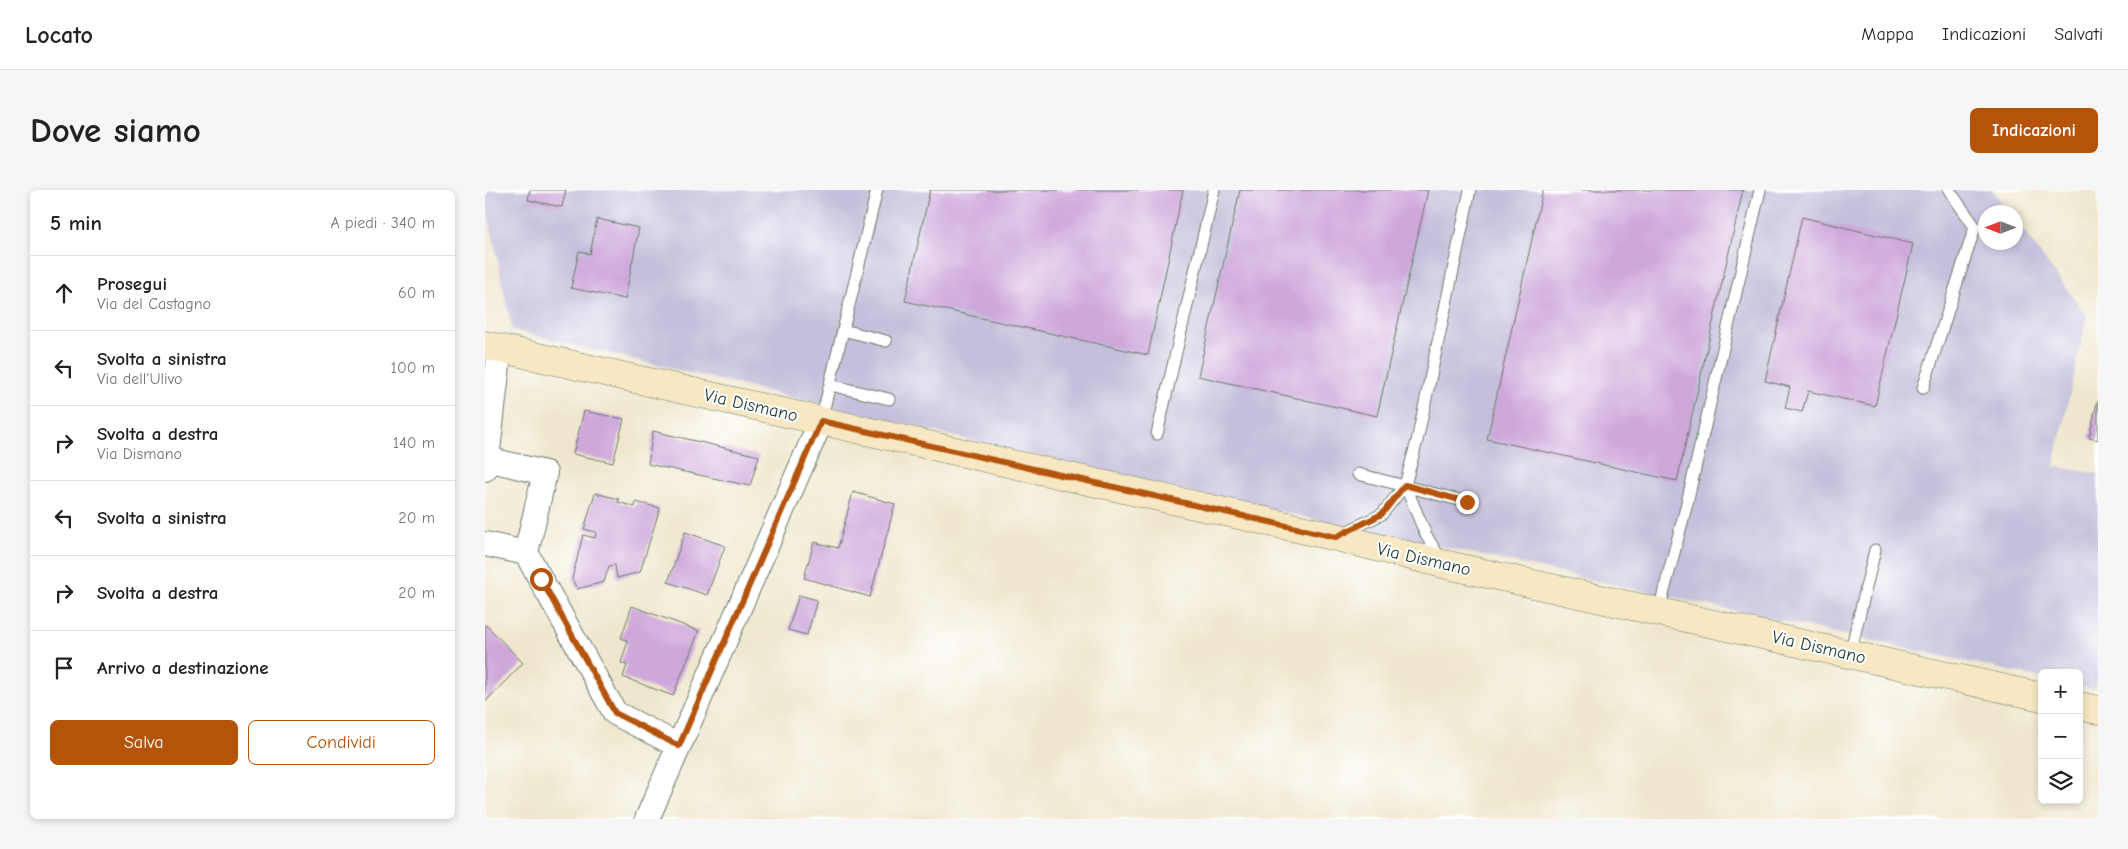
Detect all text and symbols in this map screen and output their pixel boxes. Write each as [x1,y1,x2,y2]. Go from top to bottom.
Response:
text: Locato [25,21,93,49]
text: Mappa [1861,24,1914,45]
text: Indicazioni [1942,24,2026,45]
text: Salvati [2054,24,2103,45]
button: Indicazioni [1970,108,2098,153]
text: Dove siamo [30,110,201,151]
north arrow [1978,205,2023,250]
text: 5 min [50,211,102,235]
text: A piedi · 340 m [330,214,435,232]
text: Prosegui [97,273,167,295]
icon: ahead [50,279,78,307]
text: 60 m [398,284,435,302]
text: Via del Castagno [97,295,211,313]
text: Svolta a sinistra [97,348,227,370]
icon: left [50,354,78,382]
text: 100 m [391,359,435,377]
text: Via dell'Ulivo [97,370,182,388]
street label: Via Dismano [702,385,800,426]
text: Svolta a destra [97,423,218,445]
icon: right [50,429,78,457]
text: 140 m [393,434,435,452]
text: Via Dismano [97,445,182,463]
route end [1456,491,1479,514]
icon: left [50,504,78,532]
text: Svolta a sinistra [97,507,227,529]
text: 20 m [398,509,435,527]
street label: Via Dismano [1375,539,1473,580]
route start [530,568,553,591]
icon: right [50,579,78,607]
text: Svolta a destra [97,582,218,604]
text: 20 m [398,584,435,602]
street label: Via Dismano [1770,627,1868,668]
icon: arrive [50,654,78,682]
text: Arrivo a destinazione [97,657,269,679]
map controls [2038,669,2083,804]
button: + [2038,669,2083,714]
button: − [2038,714,2083,759]
button: Salva [50,720,238,765]
button: Condividi [248,720,435,765]
button: layers [2038,759,2083,804]

